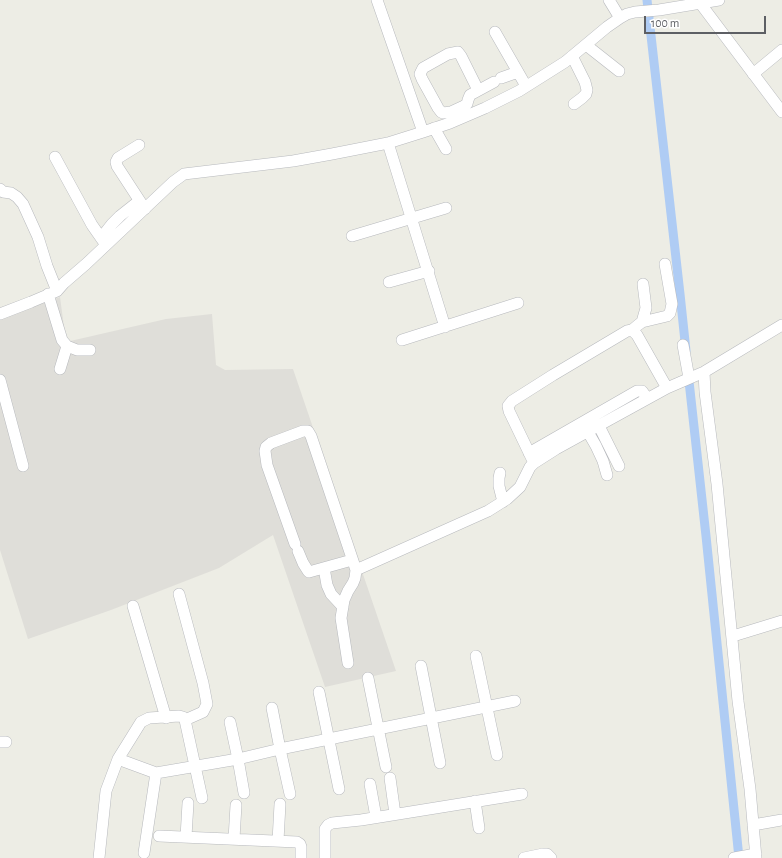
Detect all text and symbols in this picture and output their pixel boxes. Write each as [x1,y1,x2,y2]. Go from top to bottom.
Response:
scale bar [646,8,768,34]
text: 100 m [651,17,679,29]

